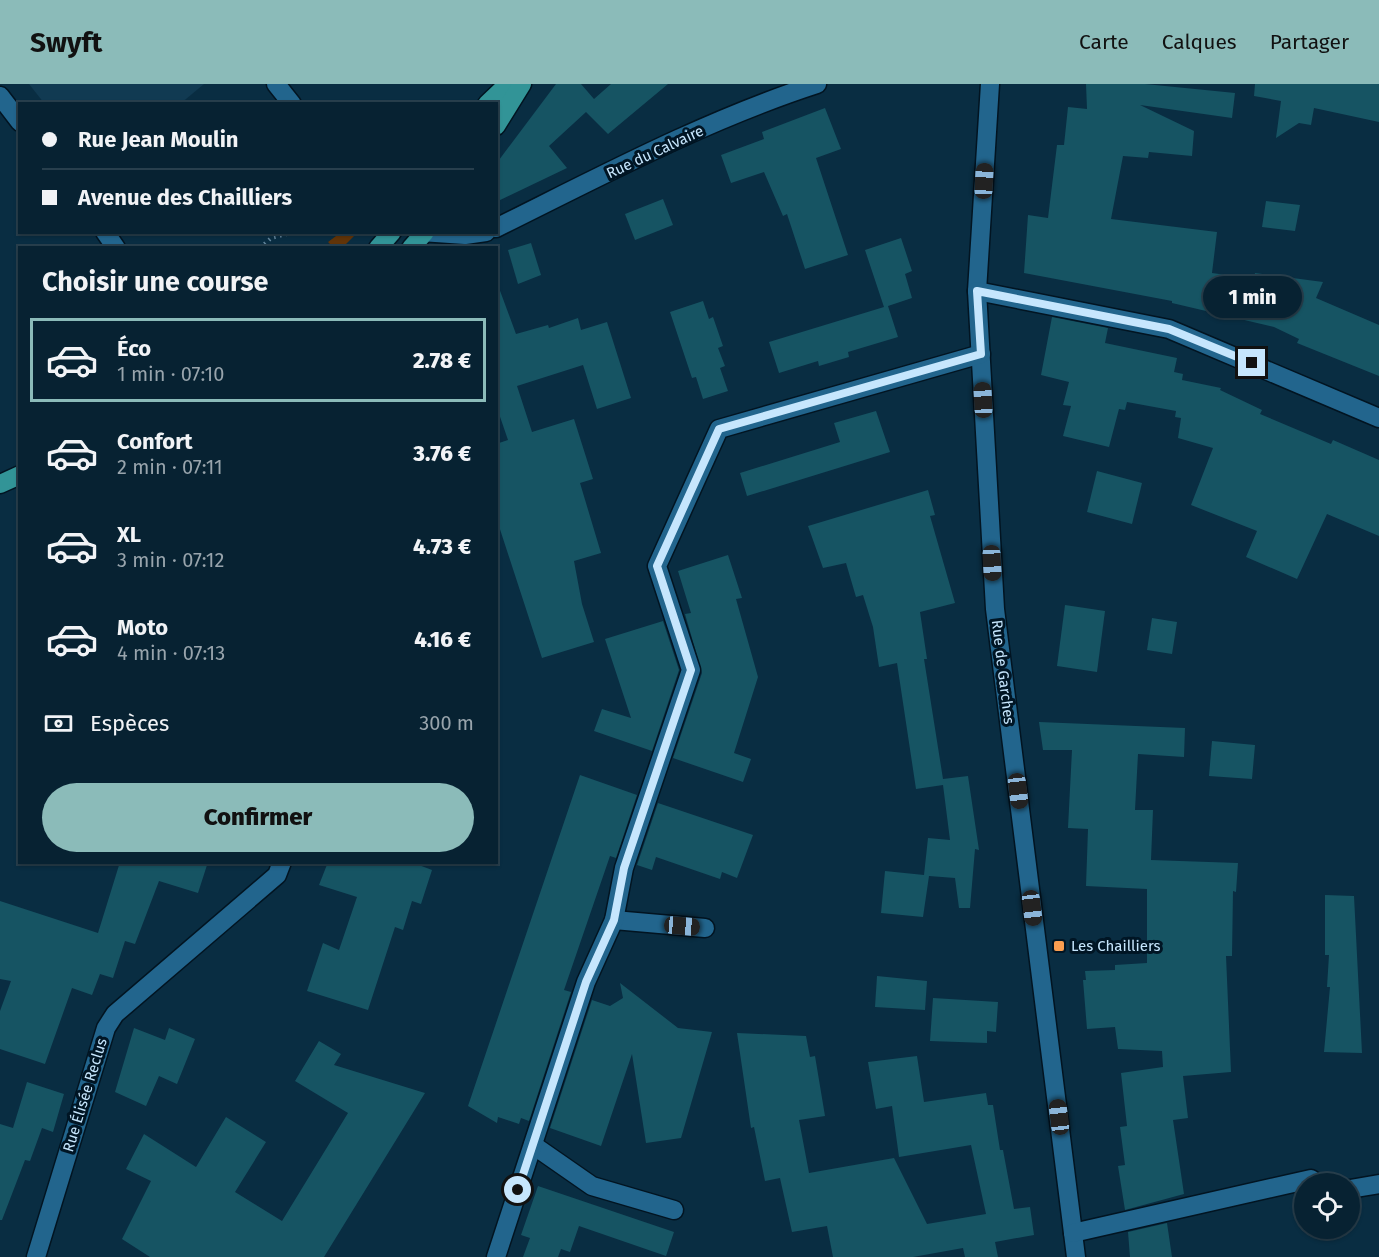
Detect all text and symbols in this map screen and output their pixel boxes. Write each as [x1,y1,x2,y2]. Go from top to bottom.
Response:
text: Swyft [30,26,102,59]
text: Carte [1079,29,1129,55]
text: Calques [1162,29,1237,55]
text: Partager [1270,29,1349,55]
street label: Rue du Calvaire [604,122,706,182]
text: Rue Jean Moulin [78,126,239,153]
car [974,163,994,199]
text: Avenue des Chailliers [78,184,292,211]
text: Choisir une course [42,266,268,298]
callout: 1 min [1202,276,1302,318]
text: 1 min [1229,285,1276,309]
icon: car [45,333,99,387]
text: Éco [117,335,151,362]
text: 2.78 € [413,347,471,374]
route end [1238,349,1265,376]
text: 1 min · 07:10 [117,362,224,386]
car [973,382,993,418]
icon: car [45,426,99,480]
text: Confort [117,428,193,455]
text: 3.76 € [413,440,471,467]
text: 2 min · 07:11 [117,455,223,479]
icon: car [45,519,99,573]
text: XL [117,521,141,548]
text: 4.73 € [413,533,471,560]
car [982,545,1002,581]
text: 3 min · 07:12 [117,548,224,572]
icon: car [45,612,99,666]
text: Moto [117,614,168,641]
street label: Rue de Garches [988,619,1018,725]
text: 4.16 € [414,626,471,653]
text: 4 min · 07:13 [117,641,225,665]
icon: cash [42,707,75,740]
text: Espèces [90,710,169,737]
text: 300 m [419,711,474,735]
car [1007,772,1029,810]
button: Confirmer [42,783,474,852]
car [1021,889,1043,927]
car [663,915,701,937]
place label: Les Chailliers [1071,937,1160,955]
marker: Les Chailliers [1052,939,1066,953]
street label: Rue Élisée Reclus [59,1036,111,1154]
car [1048,1098,1070,1136]
map controls [1294,1173,1360,1239]
button: locate [1294,1173,1360,1239]
route start [504,1176,531,1203]

